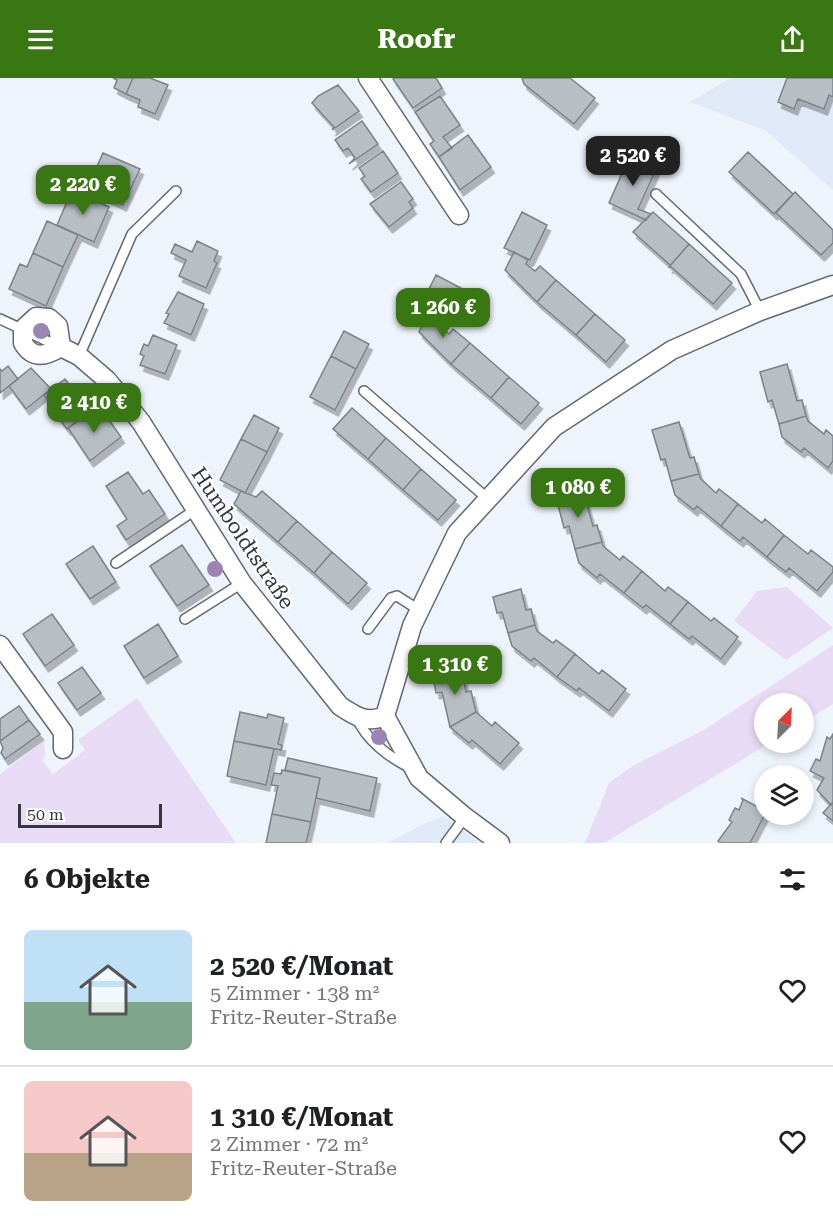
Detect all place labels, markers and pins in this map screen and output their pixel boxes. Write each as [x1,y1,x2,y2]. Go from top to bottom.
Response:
pin: 2 520 € [578,136,688,187]
pin: 2 220 € [28,165,138,216]
pin: 1 260 € [388,288,498,339]
pin: 2 410 € [39,383,149,434]
pin: 1 080 € [523,468,633,519]
pin: 1 310 € [400,645,510,696]

